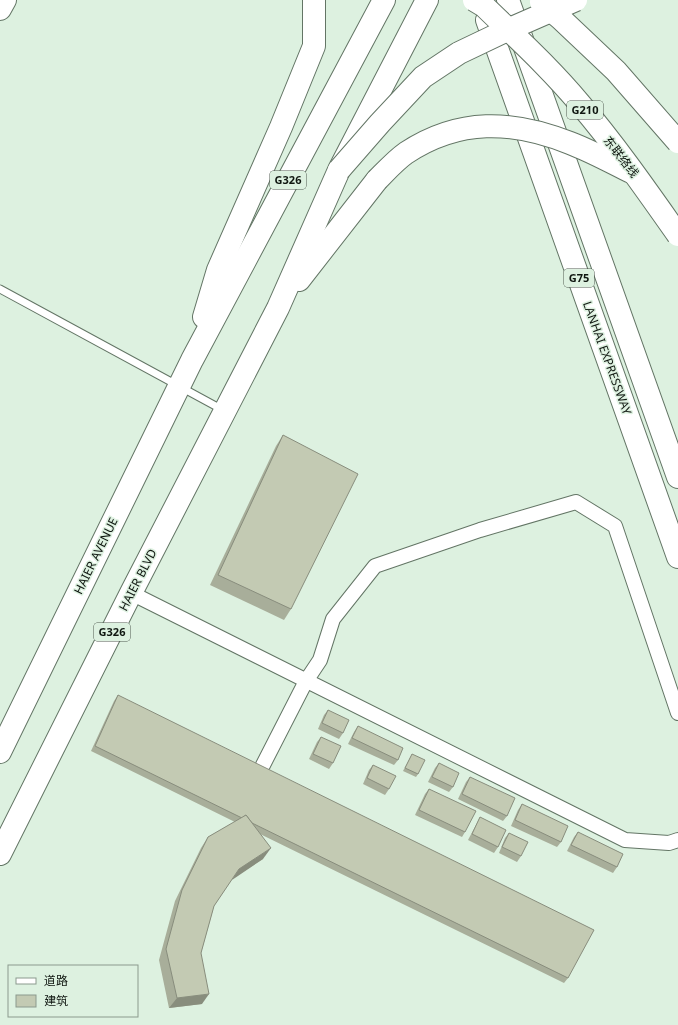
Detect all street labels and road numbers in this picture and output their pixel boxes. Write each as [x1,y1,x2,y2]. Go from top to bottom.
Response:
road number: G210 [567,101,603,119]
street label: 东联络线 [600,133,643,181]
road number: G326 [270,171,306,189]
road number: G75 [564,269,594,287]
street label: LANHAI EXPRESSWAY [579,299,636,417]
street label: HAIER AVENUE [70,515,121,597]
street label: HAIER BLVD [115,546,161,614]
road number: G326 [94,623,130,641]

